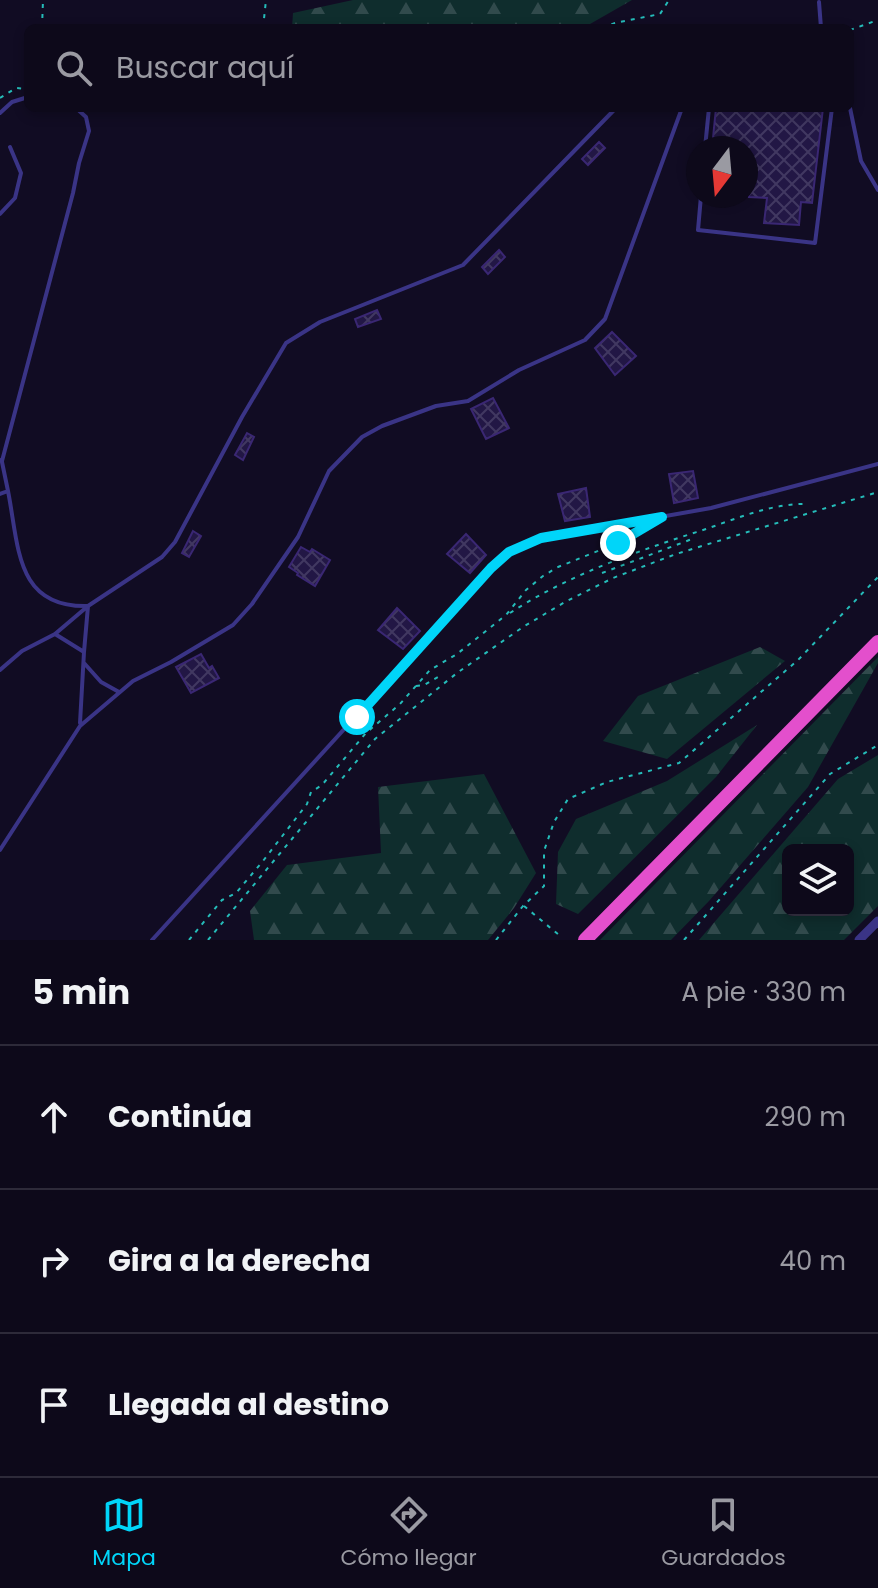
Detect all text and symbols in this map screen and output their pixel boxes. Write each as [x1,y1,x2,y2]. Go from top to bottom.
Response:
search box [24,24,854,112]
icon: search [52,46,96,90]
text: Buscar aquí [116,46,294,89]
north arrow [686,136,758,208]
route end [600,525,636,561]
route start [339,699,375,735]
map controls [782,844,854,916]
button: layers [782,844,854,916]
text: 5 min [32,968,130,1016]
text: A pie · 330 m [681,974,846,1010]
icon: ahead [32,1095,76,1139]
text: Continúa [108,1095,252,1138]
text: 290 m [765,1099,846,1135]
icon: right [32,1239,76,1283]
text: Gira a la derecha [108,1239,371,1282]
text: 40 m [780,1243,846,1279]
icon: arrive [32,1383,76,1427]
text: Llegada al destino [108,1383,389,1426]
tab: Mapa [92,1493,156,1574]
tab: Cómo llegar [341,1493,477,1574]
tab: Guardados [661,1493,786,1574]

